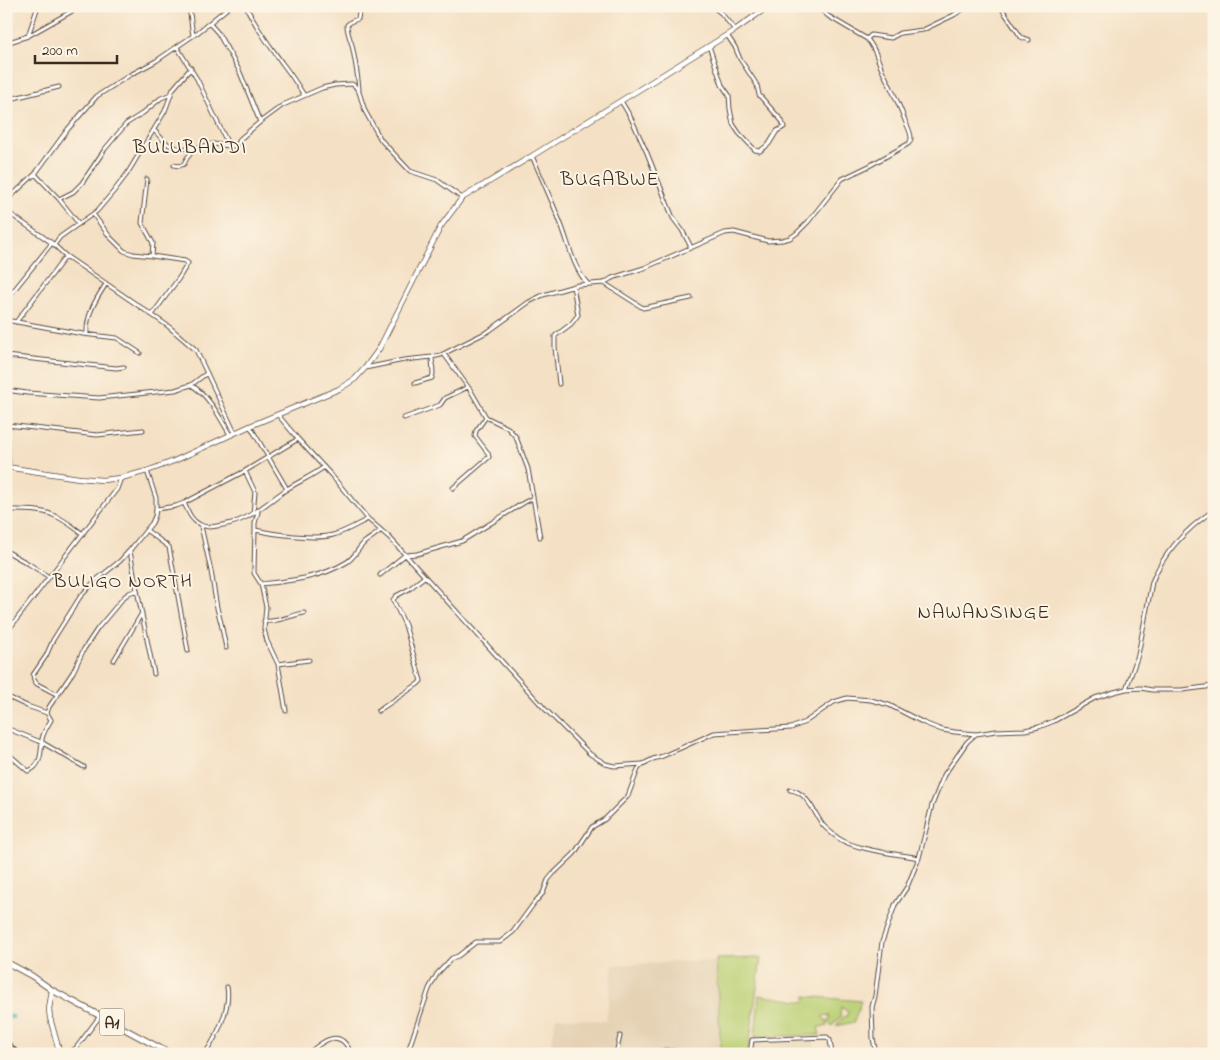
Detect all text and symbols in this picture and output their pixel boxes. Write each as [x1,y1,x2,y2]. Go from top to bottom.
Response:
scale bar [35,32,118,64]
text: 200 m [42,40,78,62]
district label: BULUBANDI [132,134,247,163]
district label: BUGABWE [559,166,660,195]
district label: BULIGO NORTH [52,568,193,597]
district label: NAWANSINGE [918,599,1050,628]
road number: A1 [100,1009,124,1036]

